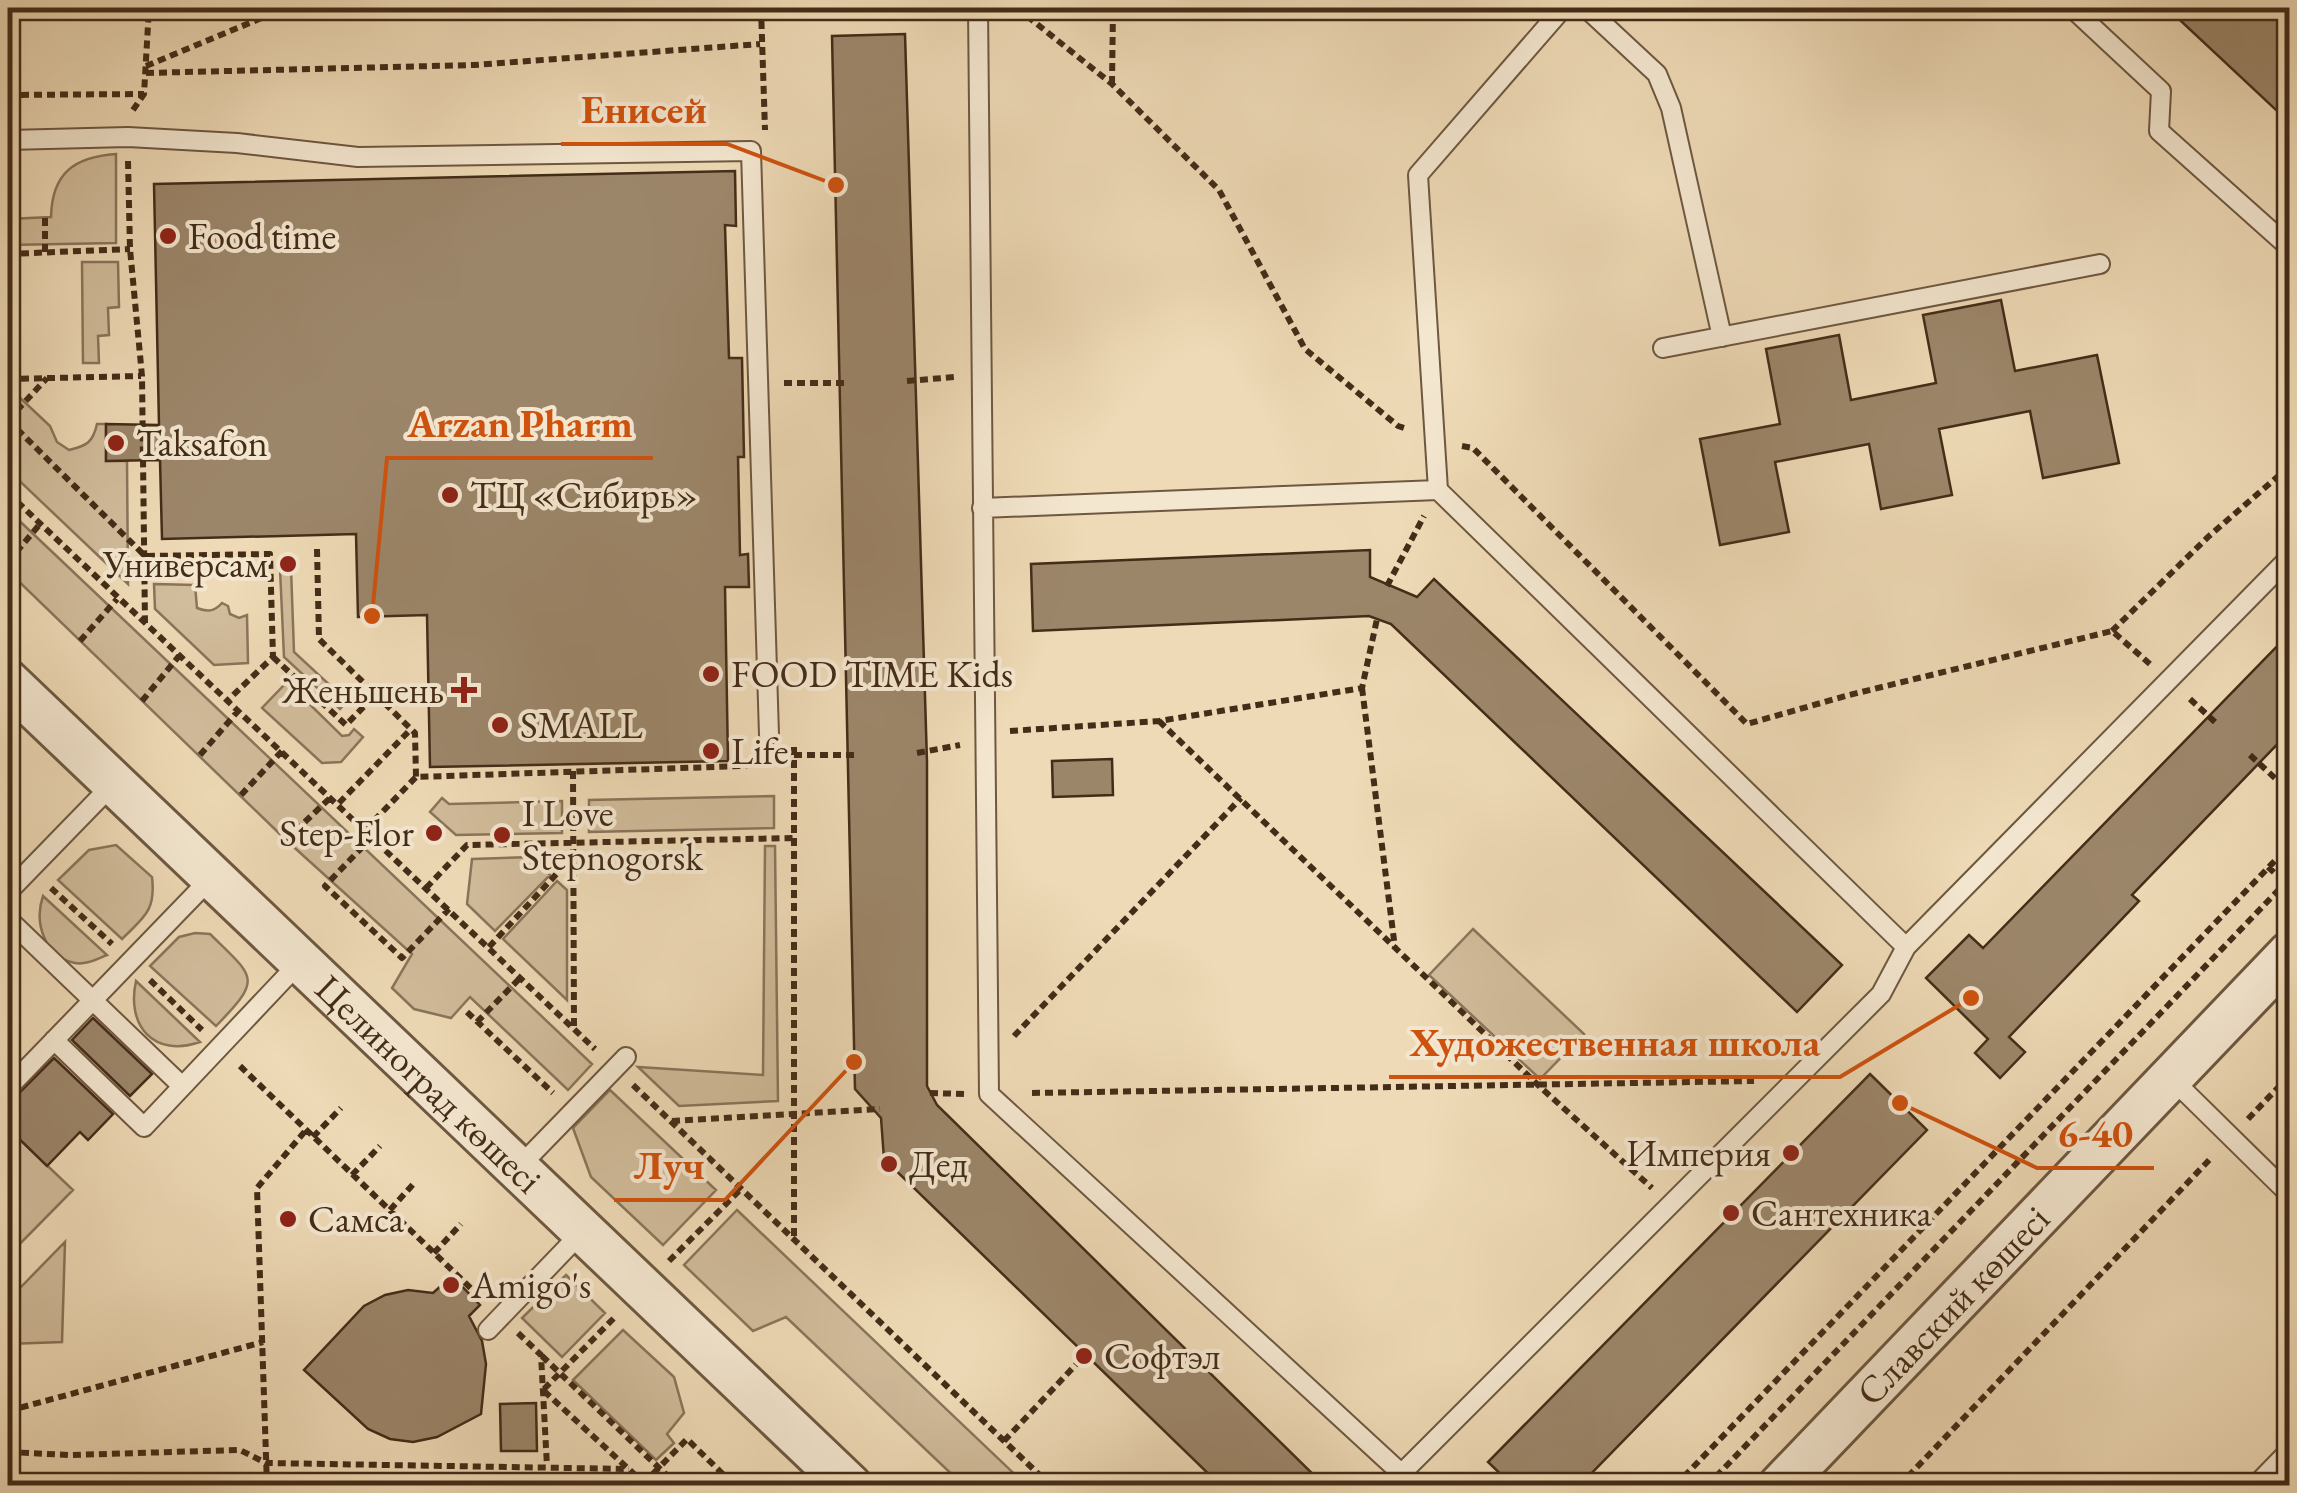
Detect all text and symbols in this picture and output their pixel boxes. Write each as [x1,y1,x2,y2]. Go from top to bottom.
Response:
callout: Енисей [561,74,727,144]
text: Енисей [581,83,707,135]
place label: Food time [188,211,336,260]
marker: Food time [157,225,179,247]
callout: Arzan Pharm [387,388,653,458]
text: Arzan Pharm [406,397,633,449]
place label: Taksafon [136,418,268,467]
marker: Taksafon [105,432,127,454]
place label: ТЦ «Сибирь» [470,470,698,519]
marker: ТЦ «Сибирь» [439,484,461,506]
place label: Универсам [102,539,268,588]
marker: Универсам [277,553,299,575]
place label: FOOD TIME Kids [731,649,1013,698]
marker: FOOD TIME Kids [700,663,722,685]
place label: Женьшень [281,665,444,714]
marker: Женьшень [453,679,475,701]
place label: SMALL [520,700,643,749]
marker: SMALL [489,714,511,736]
place label: Life [731,726,788,775]
marker: Life [700,740,722,762]
place label: I Love Stepnogorsk [522,788,704,881]
place label: Step-Flor [279,808,414,857]
marker: Step-Flor [423,822,445,844]
marker: I Love Stepnogorsk [491,824,513,846]
street label: Целиноград көшесі [305,964,553,1203]
callout: Художественная школа [1389,1007,1840,1077]
text: Художественная школа [1409,1016,1821,1068]
callout: 6-40 [2037,1098,2154,1168]
text: 6-40 [2057,1107,2133,1159]
place label: Империя [1626,1128,1771,1177]
callout: Луч [614,1130,725,1200]
text: Луч [633,1139,705,1191]
place label: Дед [909,1139,968,1188]
marker: Империя [1780,1142,1802,1164]
marker: Дед [878,1153,900,1175]
place label: Сантехника [1751,1188,1933,1237]
place label: Самса [308,1194,405,1243]
street label: Славский көшесі [1845,1194,2060,1416]
marker: Сантехника [1720,1202,1742,1224]
marker: Самса [277,1208,299,1230]
place label: Amigo's [470,1260,591,1309]
marker: Amigo's [440,1274,462,1296]
place label: Софтэл [1104,1331,1220,1380]
marker: Софтэл [1073,1345,1095,1367]

